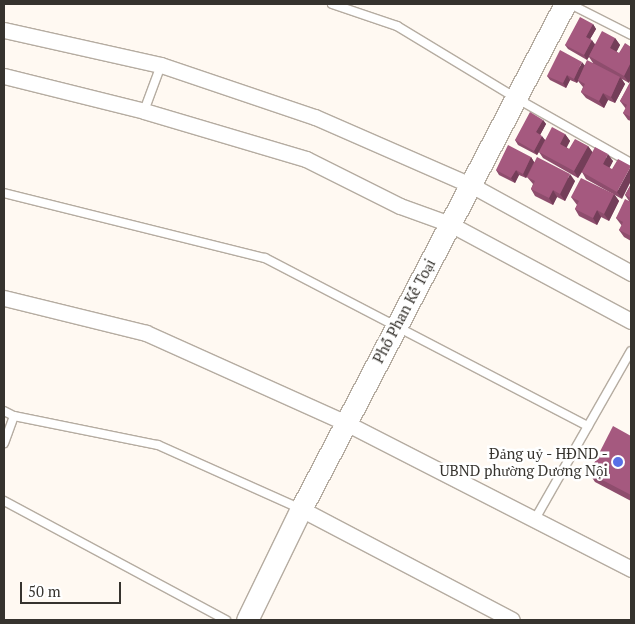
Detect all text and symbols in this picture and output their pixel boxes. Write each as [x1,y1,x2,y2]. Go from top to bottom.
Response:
street label: Phố Phan Kế Toại [369,256,439,366]
place label: Đảng uỷ - HĐND - UBND phường Dương Nội [440,444,608,479]
marker: Đảng uỷ - HĐND - UBND phường Dương Nội [612,456,624,468]
scale bar [22,572,124,604]
text: 50 m [28,581,61,601]

